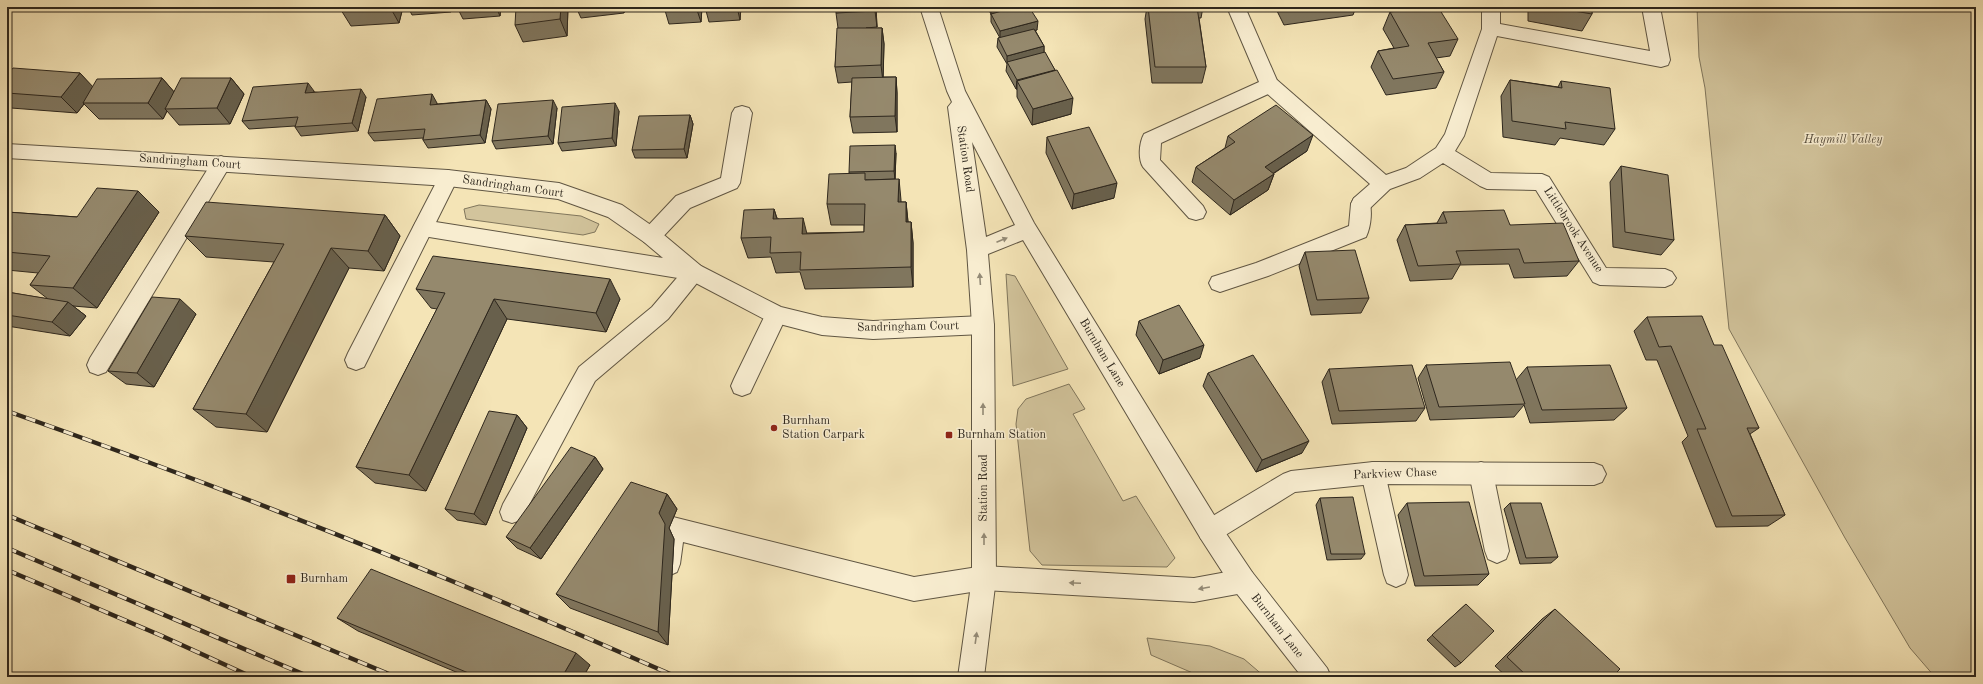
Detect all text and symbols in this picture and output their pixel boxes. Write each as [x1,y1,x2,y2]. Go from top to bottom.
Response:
street label: Station Road [954,125,976,193]
park label: Haymill Valley [1803,134,1883,146]
street label: Sandringham Court [139,152,241,172]
street label: Sandringham Court [462,174,564,200]
street label: Littlebrook Avenue [1541,185,1605,275]
one-way arrow [997,236,1009,242]
one-way arrow [976,273,983,285]
street label: Burnham Lane [1077,317,1127,390]
street label: Sandringham Court [857,320,959,334]
one-way arrow [980,402,986,415]
place label: Burnham Station Carpark [782,415,865,441]
marker: Burnham Station Carpark [769,423,779,433]
place label: Burnham Station [957,429,1046,441]
marker: Burnham Station [944,430,954,440]
street label: Station Road [978,454,990,522]
street label: Parkview Chase [1353,467,1438,481]
one-way arrow [981,532,987,545]
marker: Burnham [285,573,297,585]
place label: Burnham [300,573,349,585]
one-way arrow [1069,580,1081,587]
one-way arrow [1198,585,1210,591]
street label: Burnham Lane [1248,592,1306,661]
one-way arrow [973,632,979,644]

